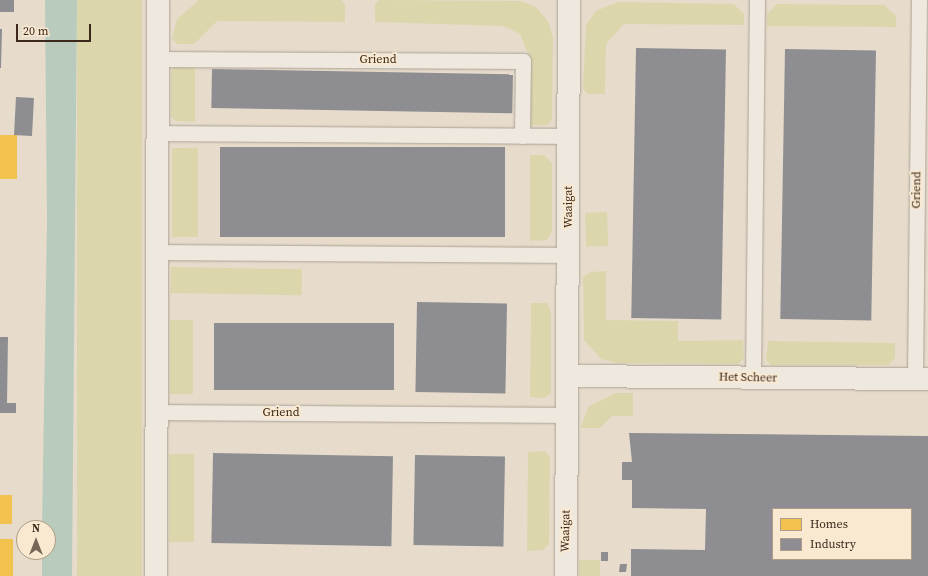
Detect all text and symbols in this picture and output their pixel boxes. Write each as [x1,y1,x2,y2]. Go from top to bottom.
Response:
scale bar [18,16,93,42]
text: 20 m [23,23,49,39]
street label: Griend [359,53,397,67]
street label: Griend [909,171,925,209]
street label: Waaigat [562,186,576,228]
street label: Het Scheer [719,370,777,386]
street label: Griend [262,406,300,420]
legend [772,508,912,560]
street label: Waaigat [558,510,574,552]
text: Homes [810,516,848,532]
north arrow [16,520,56,560]
text: N [32,521,40,536]
text: Industry [810,536,856,552]

